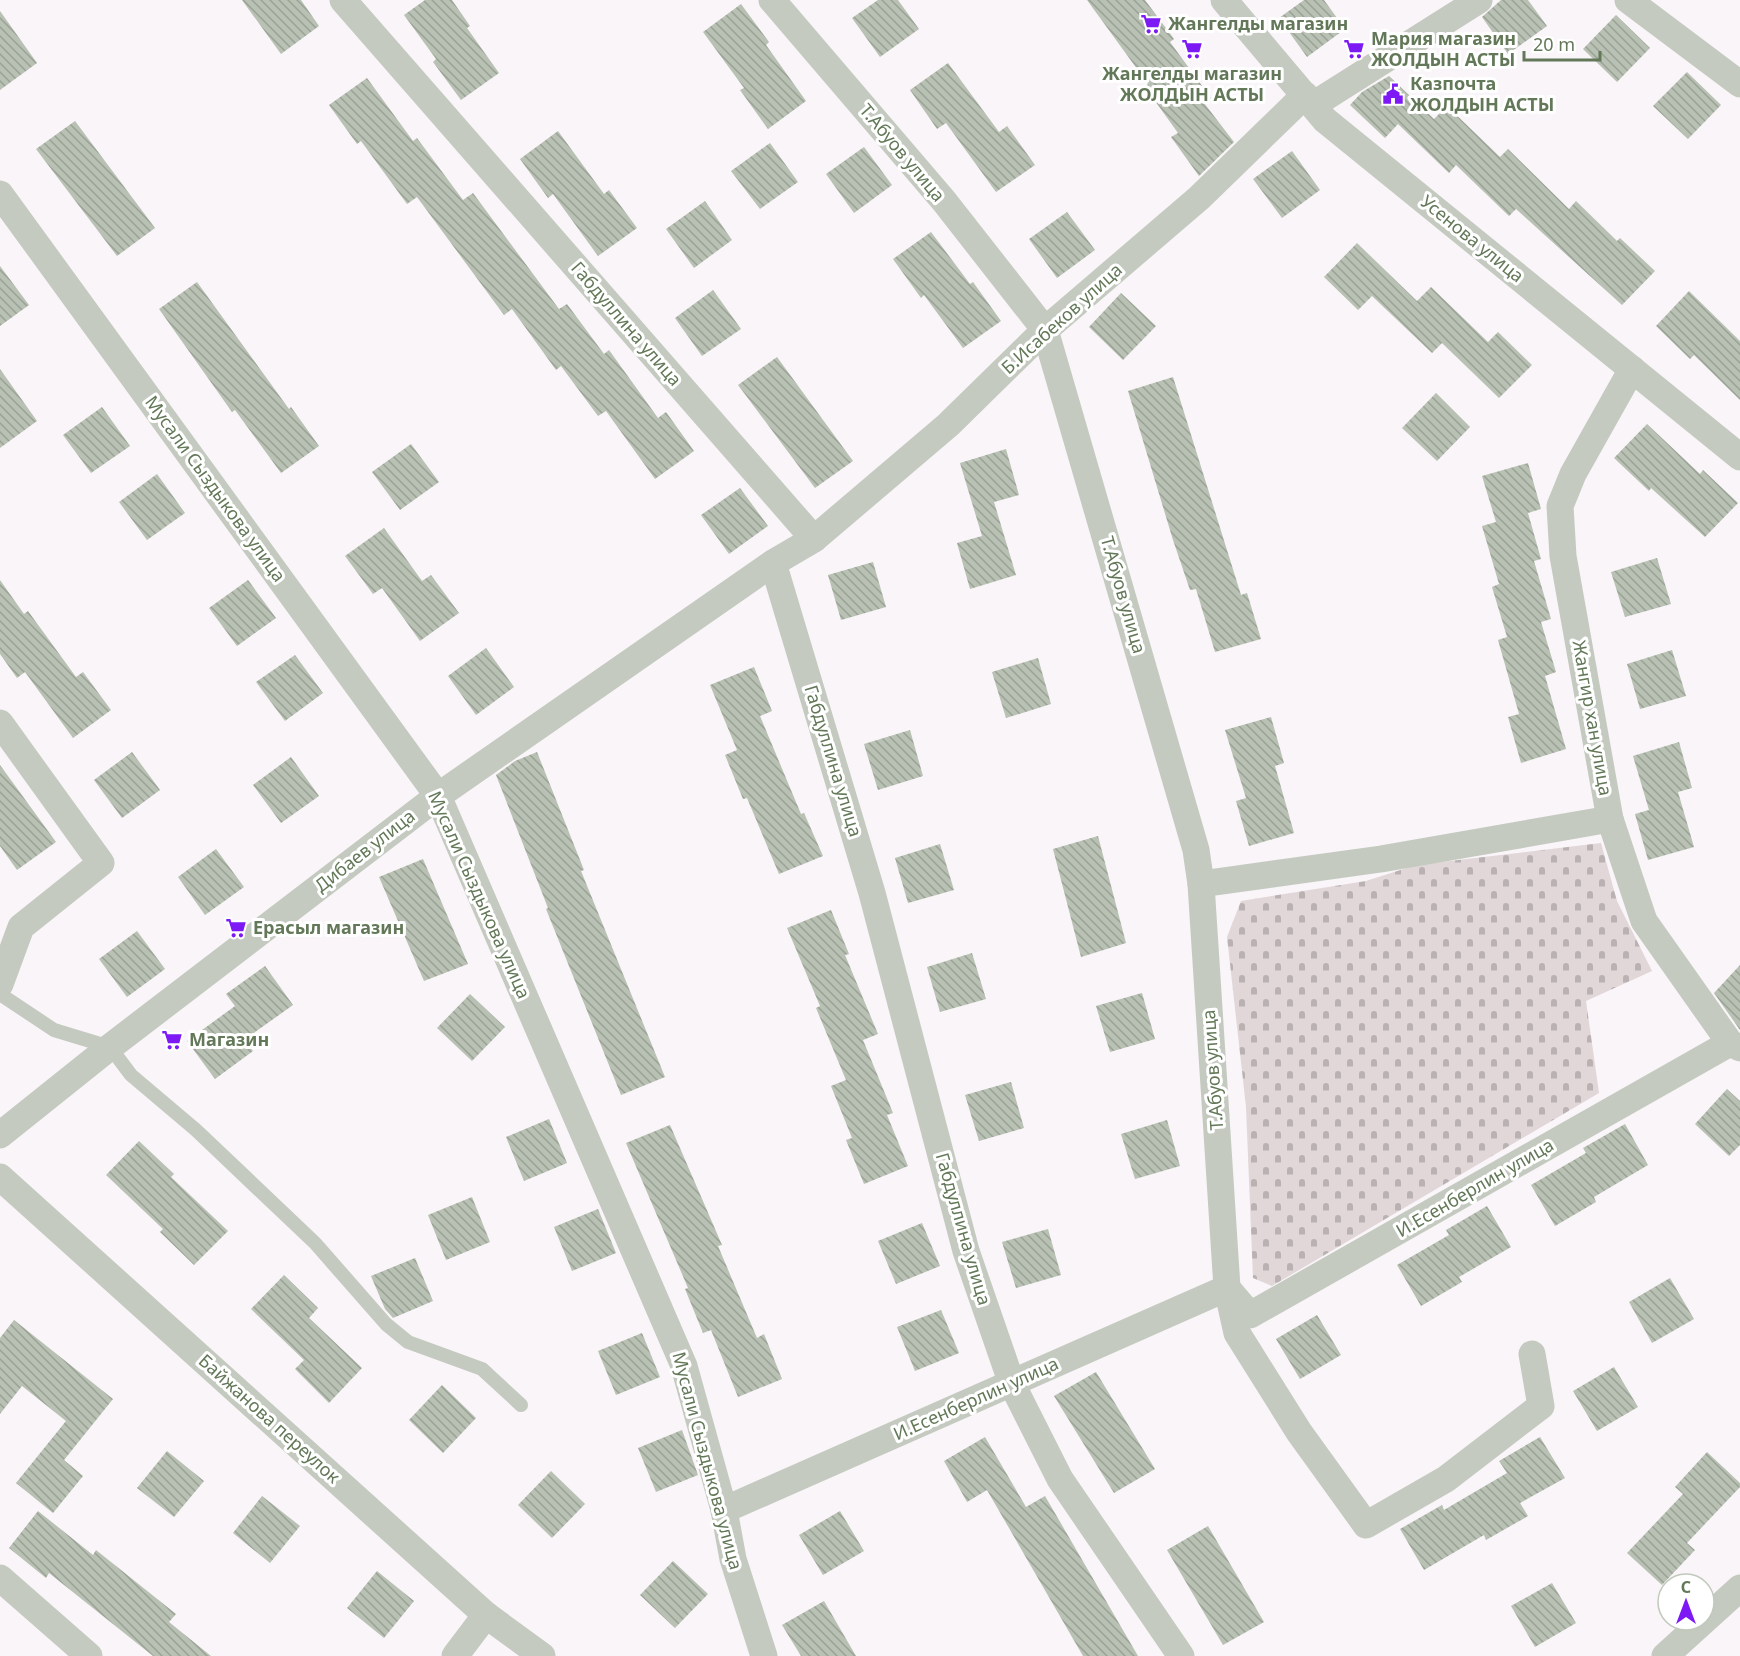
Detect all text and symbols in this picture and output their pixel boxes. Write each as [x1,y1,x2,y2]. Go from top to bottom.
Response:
place label: Жангелды магазин [1168,11,1348,35]
supermarket icon: Жангелды магазин [1139,12,1163,36]
scale bar [1524,24,1600,62]
place label: Мария магазин ЖОЛДЫН АСТЫ [1371,26,1516,71]
text: 20 m [1533,32,1575,56]
supermarket icon: Жангелды магазин ЖОЛДЫН АСТЫ [1180,37,1204,61]
supermarket icon: Мария магазин ЖОЛДЫН АСТЫ [1342,37,1366,61]
place label: Жангелды магазин ЖОЛДЫН АСТЫ [1102,61,1282,106]
place label: Казпочта ЖОЛДЫН АСТЫ [1410,71,1554,116]
public building icon: Казпочта ЖОЛДЫН АСТЫ [1381,82,1405,106]
street label: Т.Абуов улица [855,98,951,206]
street label: Усенова улица [1416,189,1529,287]
street label: Габдуллина улица [566,256,687,391]
street label: Б.Исабеков улица [996,258,1127,379]
street label: Мусали Сыздыкова улица [140,391,292,586]
street label: Т.Абуов улица [1096,533,1152,656]
street label: Жангир хан улица [1567,638,1618,797]
street label: Габдуллина улица [799,682,868,839]
street label: Мусали Сыздыкова улица [423,787,537,1002]
street label: Дибаев улица [309,804,419,897]
place label: Ерасыл магазин [253,915,404,939]
supermarket icon: Ерасыл магазин [224,916,248,940]
street label: Т.Абуов улица [1196,1009,1228,1131]
place label: Магазин [189,1027,269,1051]
supermarket icon: Магазин [160,1028,184,1052]
street label: И.Есенберлин улица [1391,1132,1558,1242]
street label: Габдуллина улица [931,1150,997,1308]
street label: Байжанова переулок [194,1348,346,1488]
street label: Мусали Сыздыкова улица [667,1349,749,1572]
street label: И.Есенберлин улица [889,1351,1062,1445]
north arrow [1656,1572,1716,1632]
text: С [1681,1576,1691,1598]

